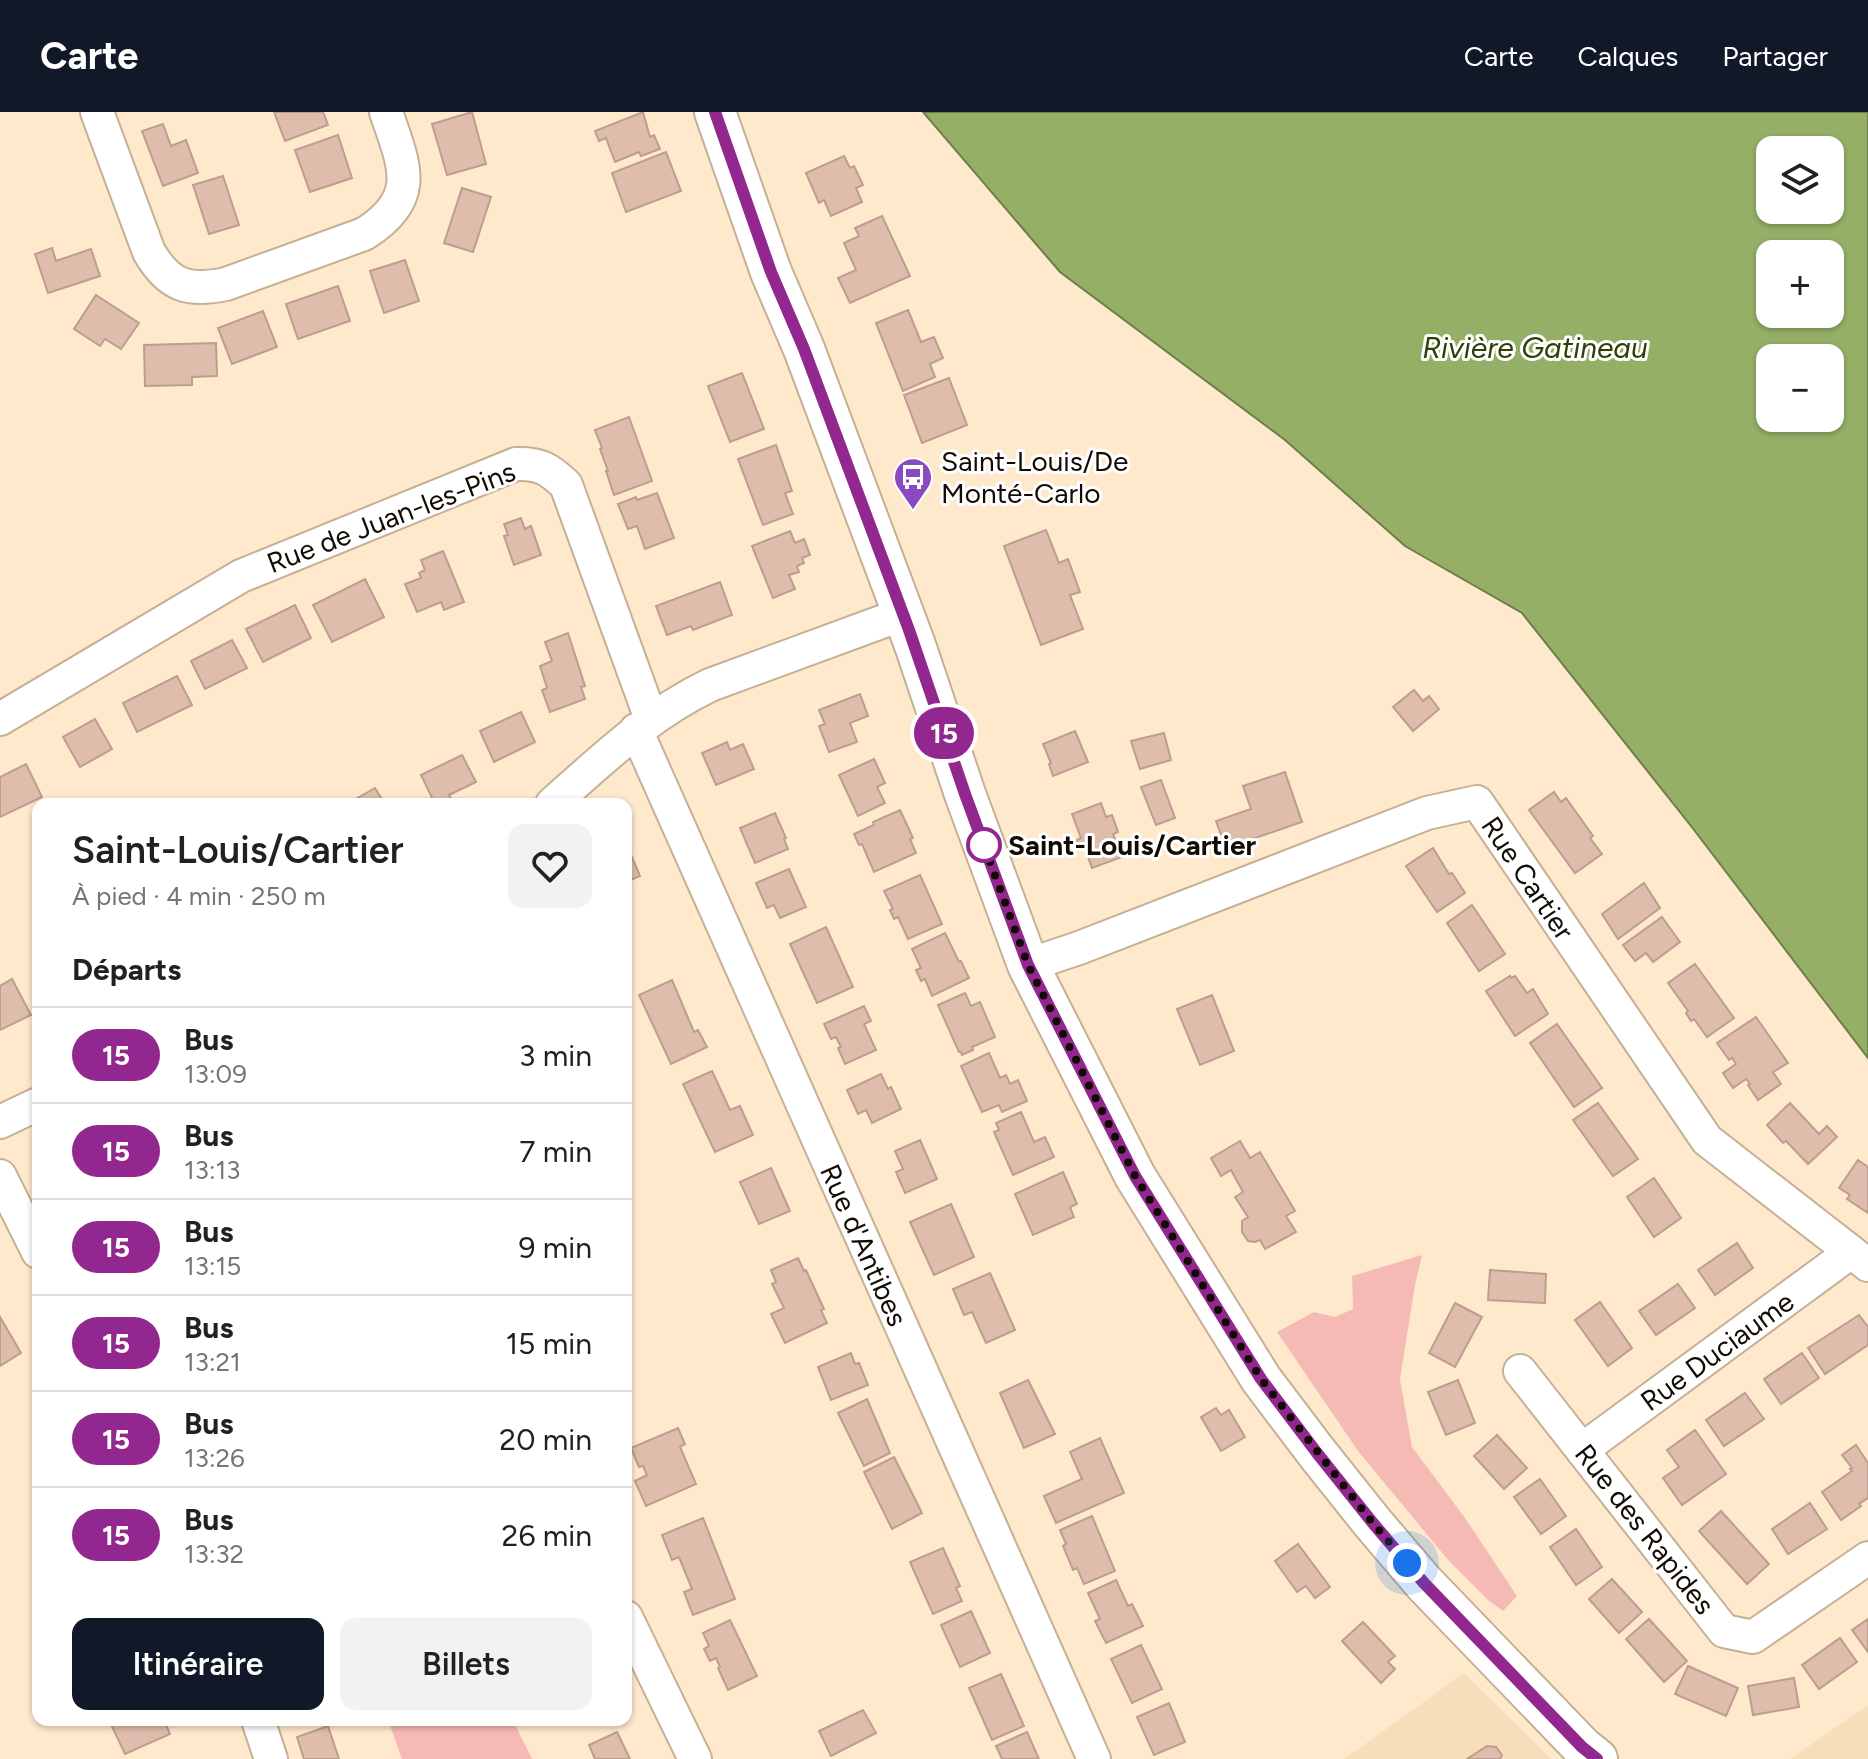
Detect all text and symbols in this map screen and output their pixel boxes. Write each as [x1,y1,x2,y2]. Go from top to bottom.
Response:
text: Carte [40,33,138,79]
text: Carte [1464,39,1534,73]
text: Calques [1578,39,1678,73]
text: Partager [1722,39,1828,73]
map controls [1756,136,1844,432]
button: layers [1756,136,1844,224]
button: + [1756,240,1844,328]
water label: Rivière Gatineau [1422,329,1648,366]
button: − [1756,344,1844,432]
place label: Saint-Louis/De Monté-Carlo [941,444,1128,510]
street label: Rue de Juan-les-Pins [262,454,520,580]
bus stop icon: Saint-Louis/De Monté-Carlo [892,456,934,511]
line badge: 15 [908,707,980,759]
text: 15 [930,716,958,750]
street label: Rue Cartier [1474,810,1582,946]
button: heart [508,824,592,908]
text: Saint-Louis/Cartier [72,827,404,873]
marker: Saint-Louis/Cartier [967,828,1001,862]
place label: Saint-Louis/Cartier [1008,828,1256,862]
text: À pied · 4 min · 250 m [72,880,326,912]
text: Départs [72,951,181,988]
text: Bus [184,1021,233,1058]
text: 3 min [519,1037,592,1074]
text: 15 [102,1038,130,1072]
text: 13:09 [184,1058,247,1090]
text: Bus [184,1117,233,1154]
text: 7 min [519,1133,592,1170]
text: 15 [102,1134,130,1168]
text: 13:13 [184,1154,240,1186]
street label: Rue d'Antibes [813,1159,915,1331]
text: Bus [184,1213,233,1250]
text: 9 min [518,1229,592,1266]
text: 15 [102,1230,130,1264]
text: 13:15 [184,1250,241,1282]
street label: Rue Duciaume [1634,1284,1800,1418]
text: Bus [184,1309,233,1346]
text: 15 min [506,1325,592,1362]
text: 15 [102,1326,130,1360]
text: 13:21 [184,1346,241,1378]
text: Bus [184,1405,233,1442]
text: 20 min [499,1421,592,1458]
text: 15 [102,1422,130,1456]
street label: Rue des Rapides [1568,1437,1722,1621]
text: 13:26 [184,1442,245,1474]
text: Bus [184,1501,233,1538]
text: 26 min [502,1517,592,1554]
text: 15 [102,1518,130,1552]
text: 13:32 [184,1538,244,1570]
your location [1387,1543,1427,1583]
button: Itinéraire [72,1618,324,1710]
button: Billets [340,1618,592,1710]

